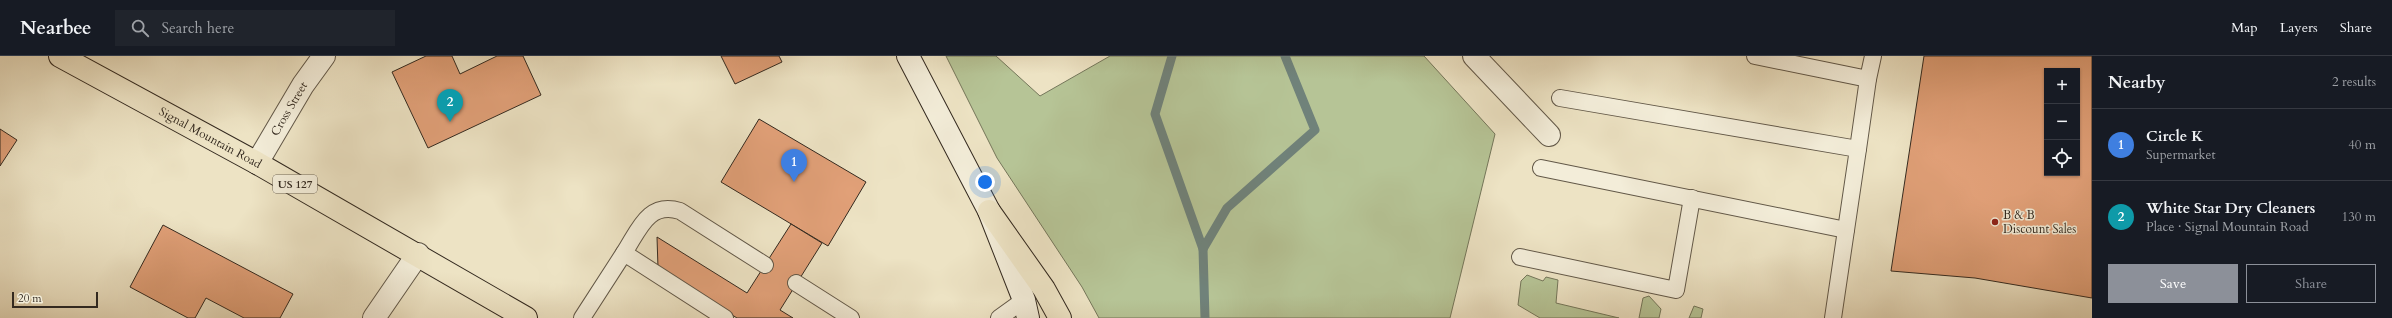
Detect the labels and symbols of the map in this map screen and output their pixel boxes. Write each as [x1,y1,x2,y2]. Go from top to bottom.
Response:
street label: Cross Street [267,78,311,139]
pin: 2 [437,89,463,122]
street label: Signal Mountain Road [156,103,265,172]
pin: 1 [781,149,807,182]
your location [975,172,995,192]
road number: US 127 [273,175,317,193]
place label: B & B Discount Sales [2003,207,2076,237]
marker: B & B Discount Sales [1990,217,2000,227]
scale bar [12,290,98,309]

